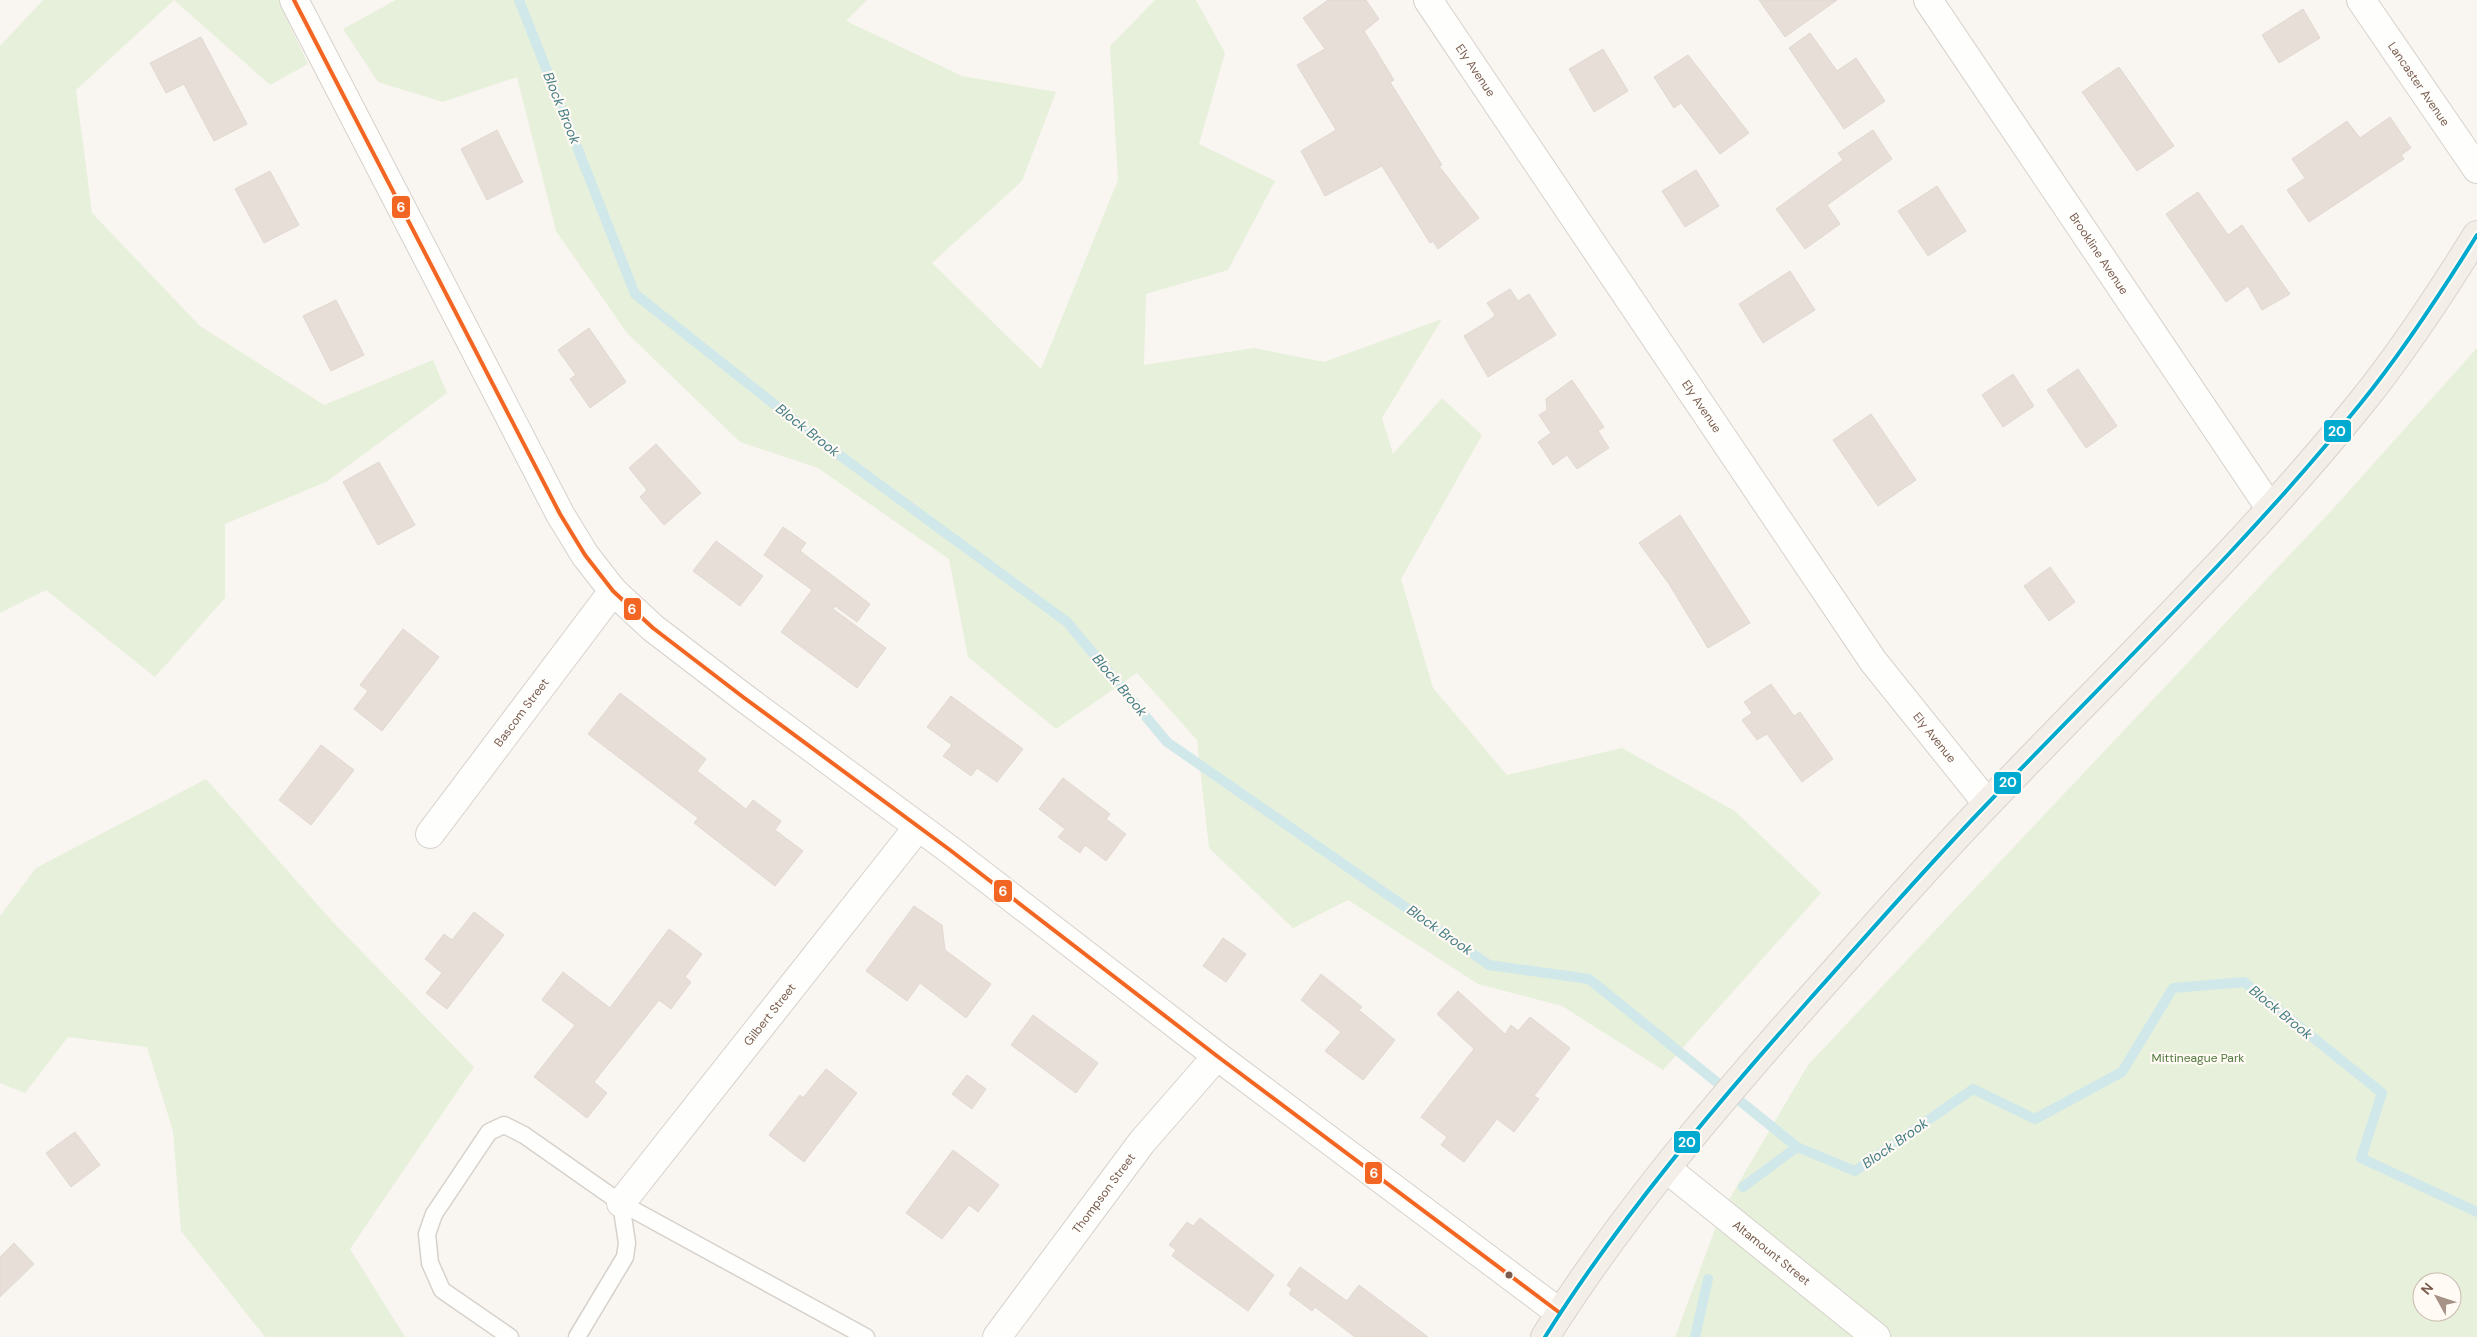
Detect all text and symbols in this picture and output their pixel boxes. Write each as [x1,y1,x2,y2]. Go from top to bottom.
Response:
street label: Lancaster Avenue [2384,39,2453,129]
street label: Ely Avenue [1452,41,1499,100]
water label: Block Brook [539,69,585,148]
line badge: 6 [391,195,411,219]
text: 6 [397,198,406,216]
street label: Brookline Avenue [2066,210,2132,298]
street label: Ely Avenue [1678,377,1725,436]
water label: Block Brook [772,399,844,461]
line badge: 20 [2323,419,2352,443]
text: 20 [2328,422,2346,440]
line badge: 6 [623,597,642,621]
text: 6 [628,600,637,618]
water label: Block Brook [1089,650,1152,721]
street label: Bascom Street [490,675,553,750]
street label: Ely Avenue [1909,709,1960,766]
line badge: 20 [1993,771,2022,795]
text: 20 [1999,773,2017,791]
line badge: 6 [993,879,1013,903]
text: 6 [999,882,1008,900]
water label: Block Brook [1404,901,1477,960]
street label: Gilbert Street [740,980,800,1049]
water label: Block Brook [2246,981,2317,1044]
park label: Mittineague Park [2152,1050,2244,1066]
water label: Block Brook [1859,1113,1932,1172]
line badge: 20 [1673,1130,1701,1154]
text: 20 [1678,1133,1696,1151]
street label: Thompson Street [1069,1150,1139,1237]
line badge: 6 [1364,1161,1383,1185]
text: 6 [1370,1164,1379,1182]
street label: Altamount Street [1729,1217,1814,1289]
unlabelled marker [1504,1270,1514,1280]
north arrow [2412,1272,2462,1322]
text: N [2417,1279,2437,1298]

